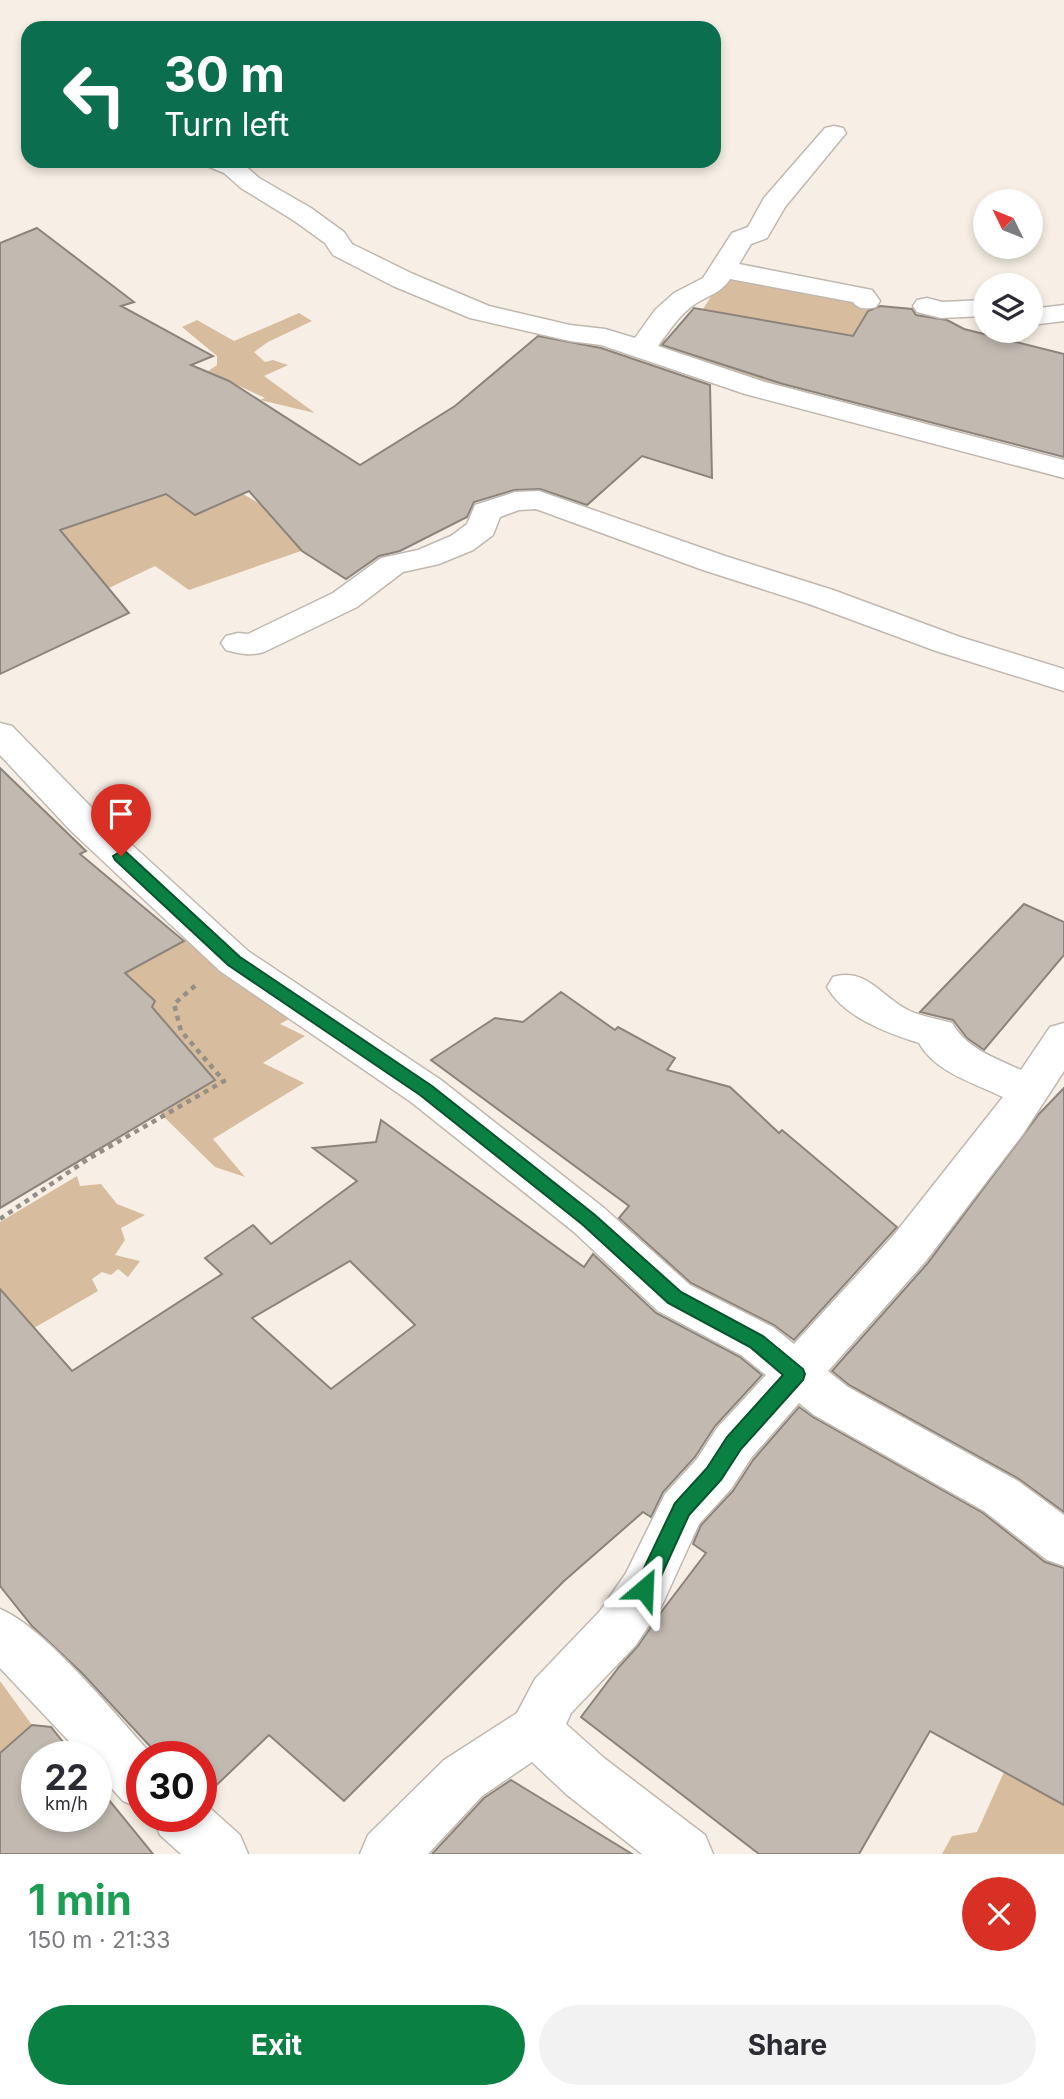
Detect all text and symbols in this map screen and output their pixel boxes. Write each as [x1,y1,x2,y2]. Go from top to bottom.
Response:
text: 30 m [164,45,285,104]
icon: left [49,49,140,140]
text: Turn left [164,105,289,144]
north arrow [973,189,1043,259]
map controls [973,189,1043,343]
button: layers [973,273,1043,343]
pin [91,784,151,856]
icon: arrive [102,795,140,833]
position arrow [607,1552,681,1626]
speed limit sign: 30 [126,1741,217,1832]
text: 22 [44,1756,89,1798]
text: km/h [45,1793,88,1814]
text: 1 min [28,1874,132,1925]
button: close [962,1877,1036,1951]
text: 150 m · 21:33 [28,1926,170,1954]
button: Exit [28,2005,525,2085]
button: Share [539,2005,1036,2085]

